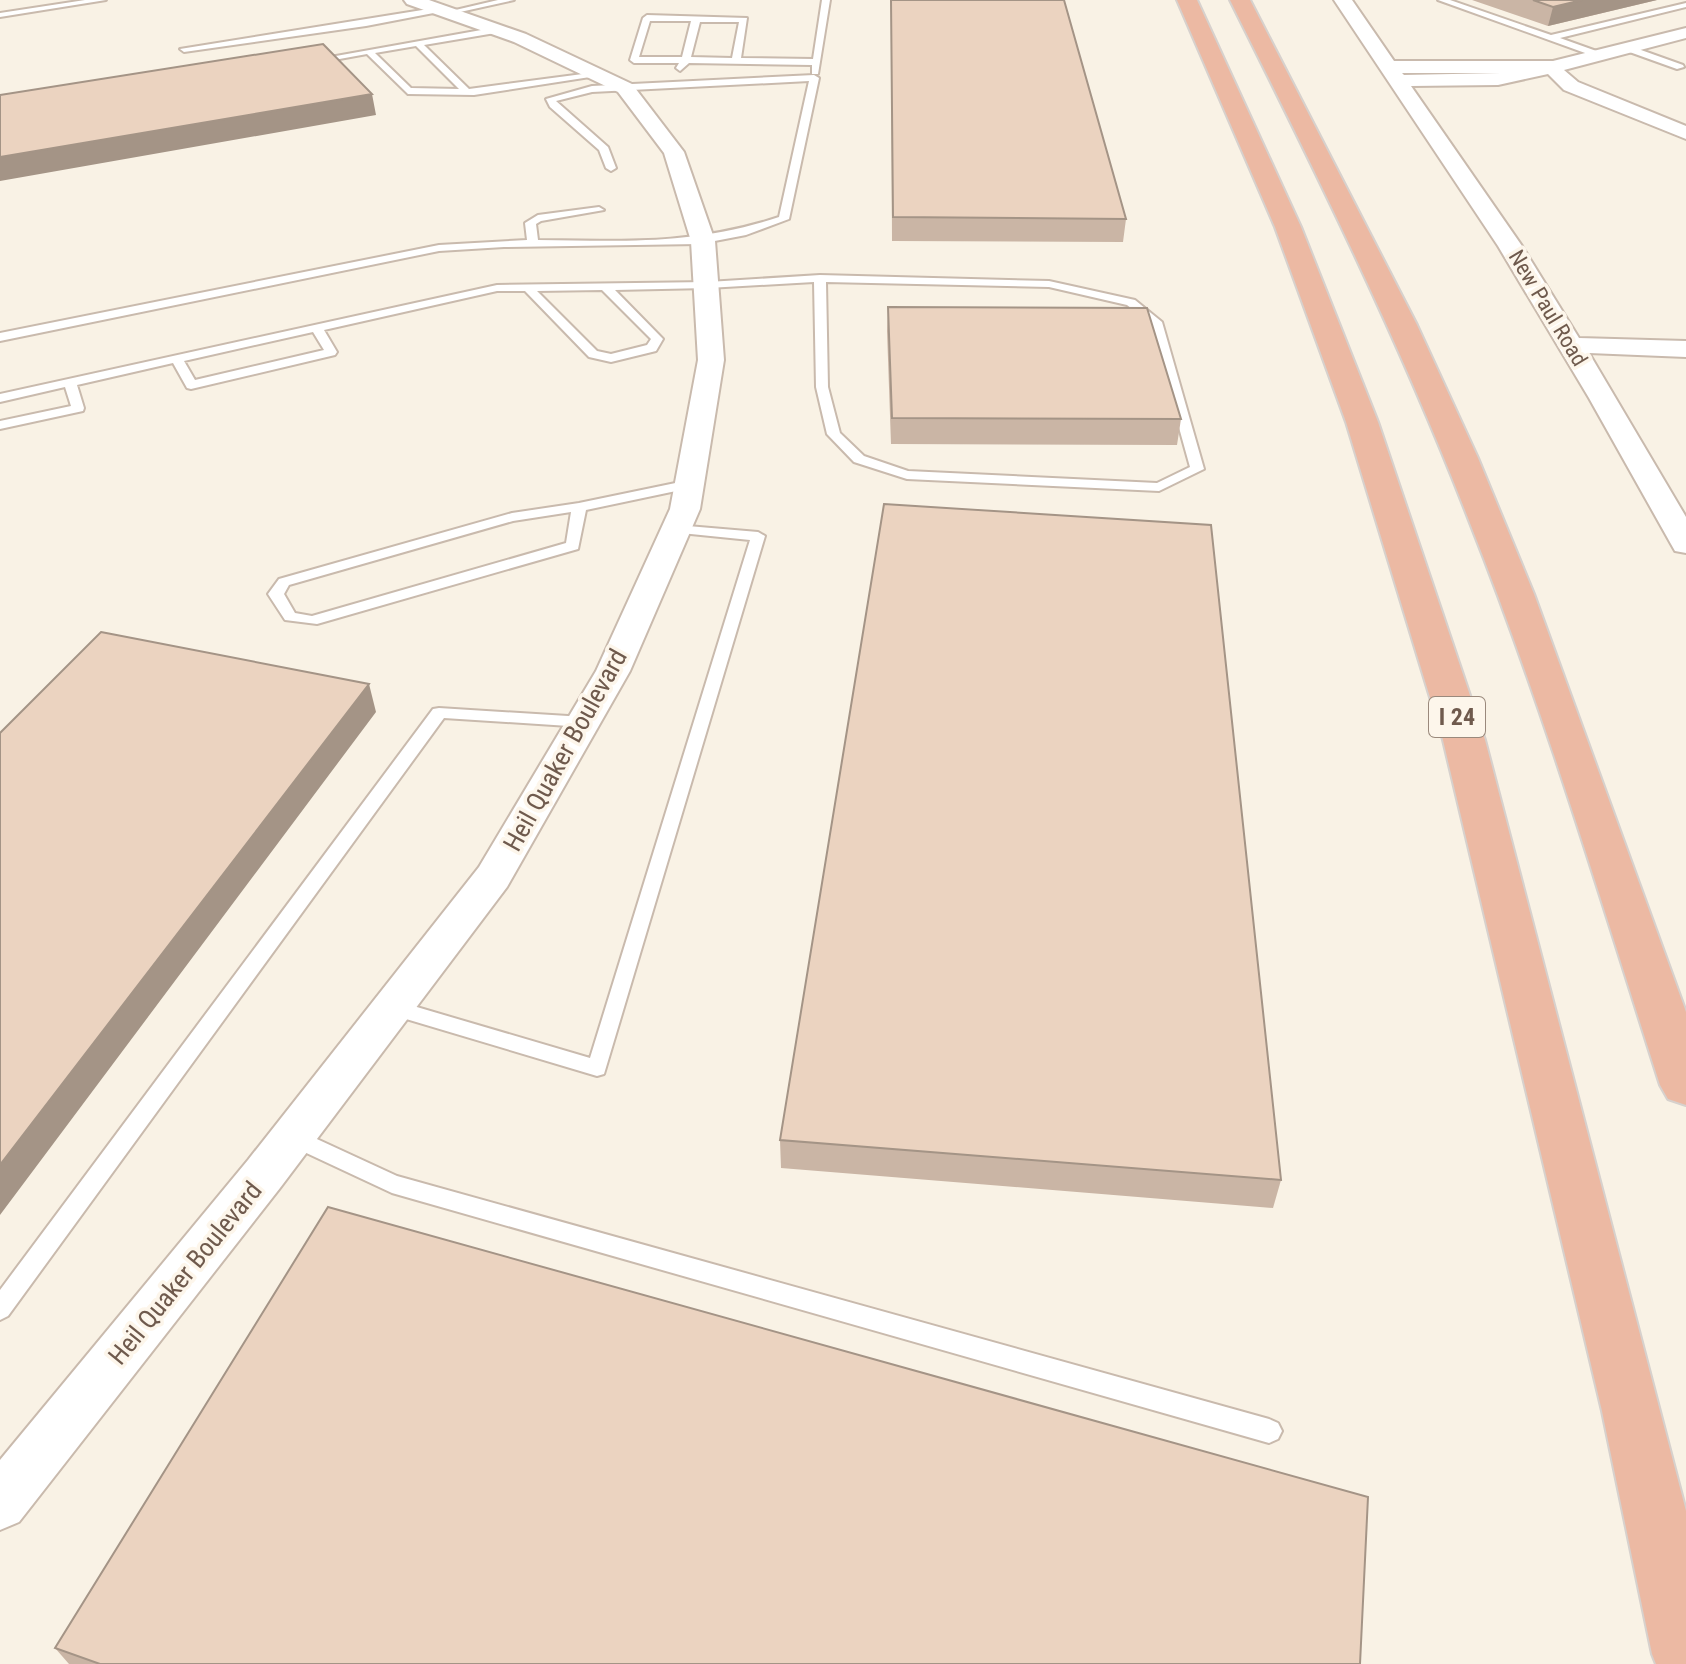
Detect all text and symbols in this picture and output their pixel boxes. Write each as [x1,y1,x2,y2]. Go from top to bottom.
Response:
street label: New Paul Road [1504,245,1592,371]
street label: Heil Quaker Boulevard [497,644,633,856]
road number: I 24 [1429,697,1485,737]
street label: Heil Quaker Boulevard [102,1176,268,1370]

